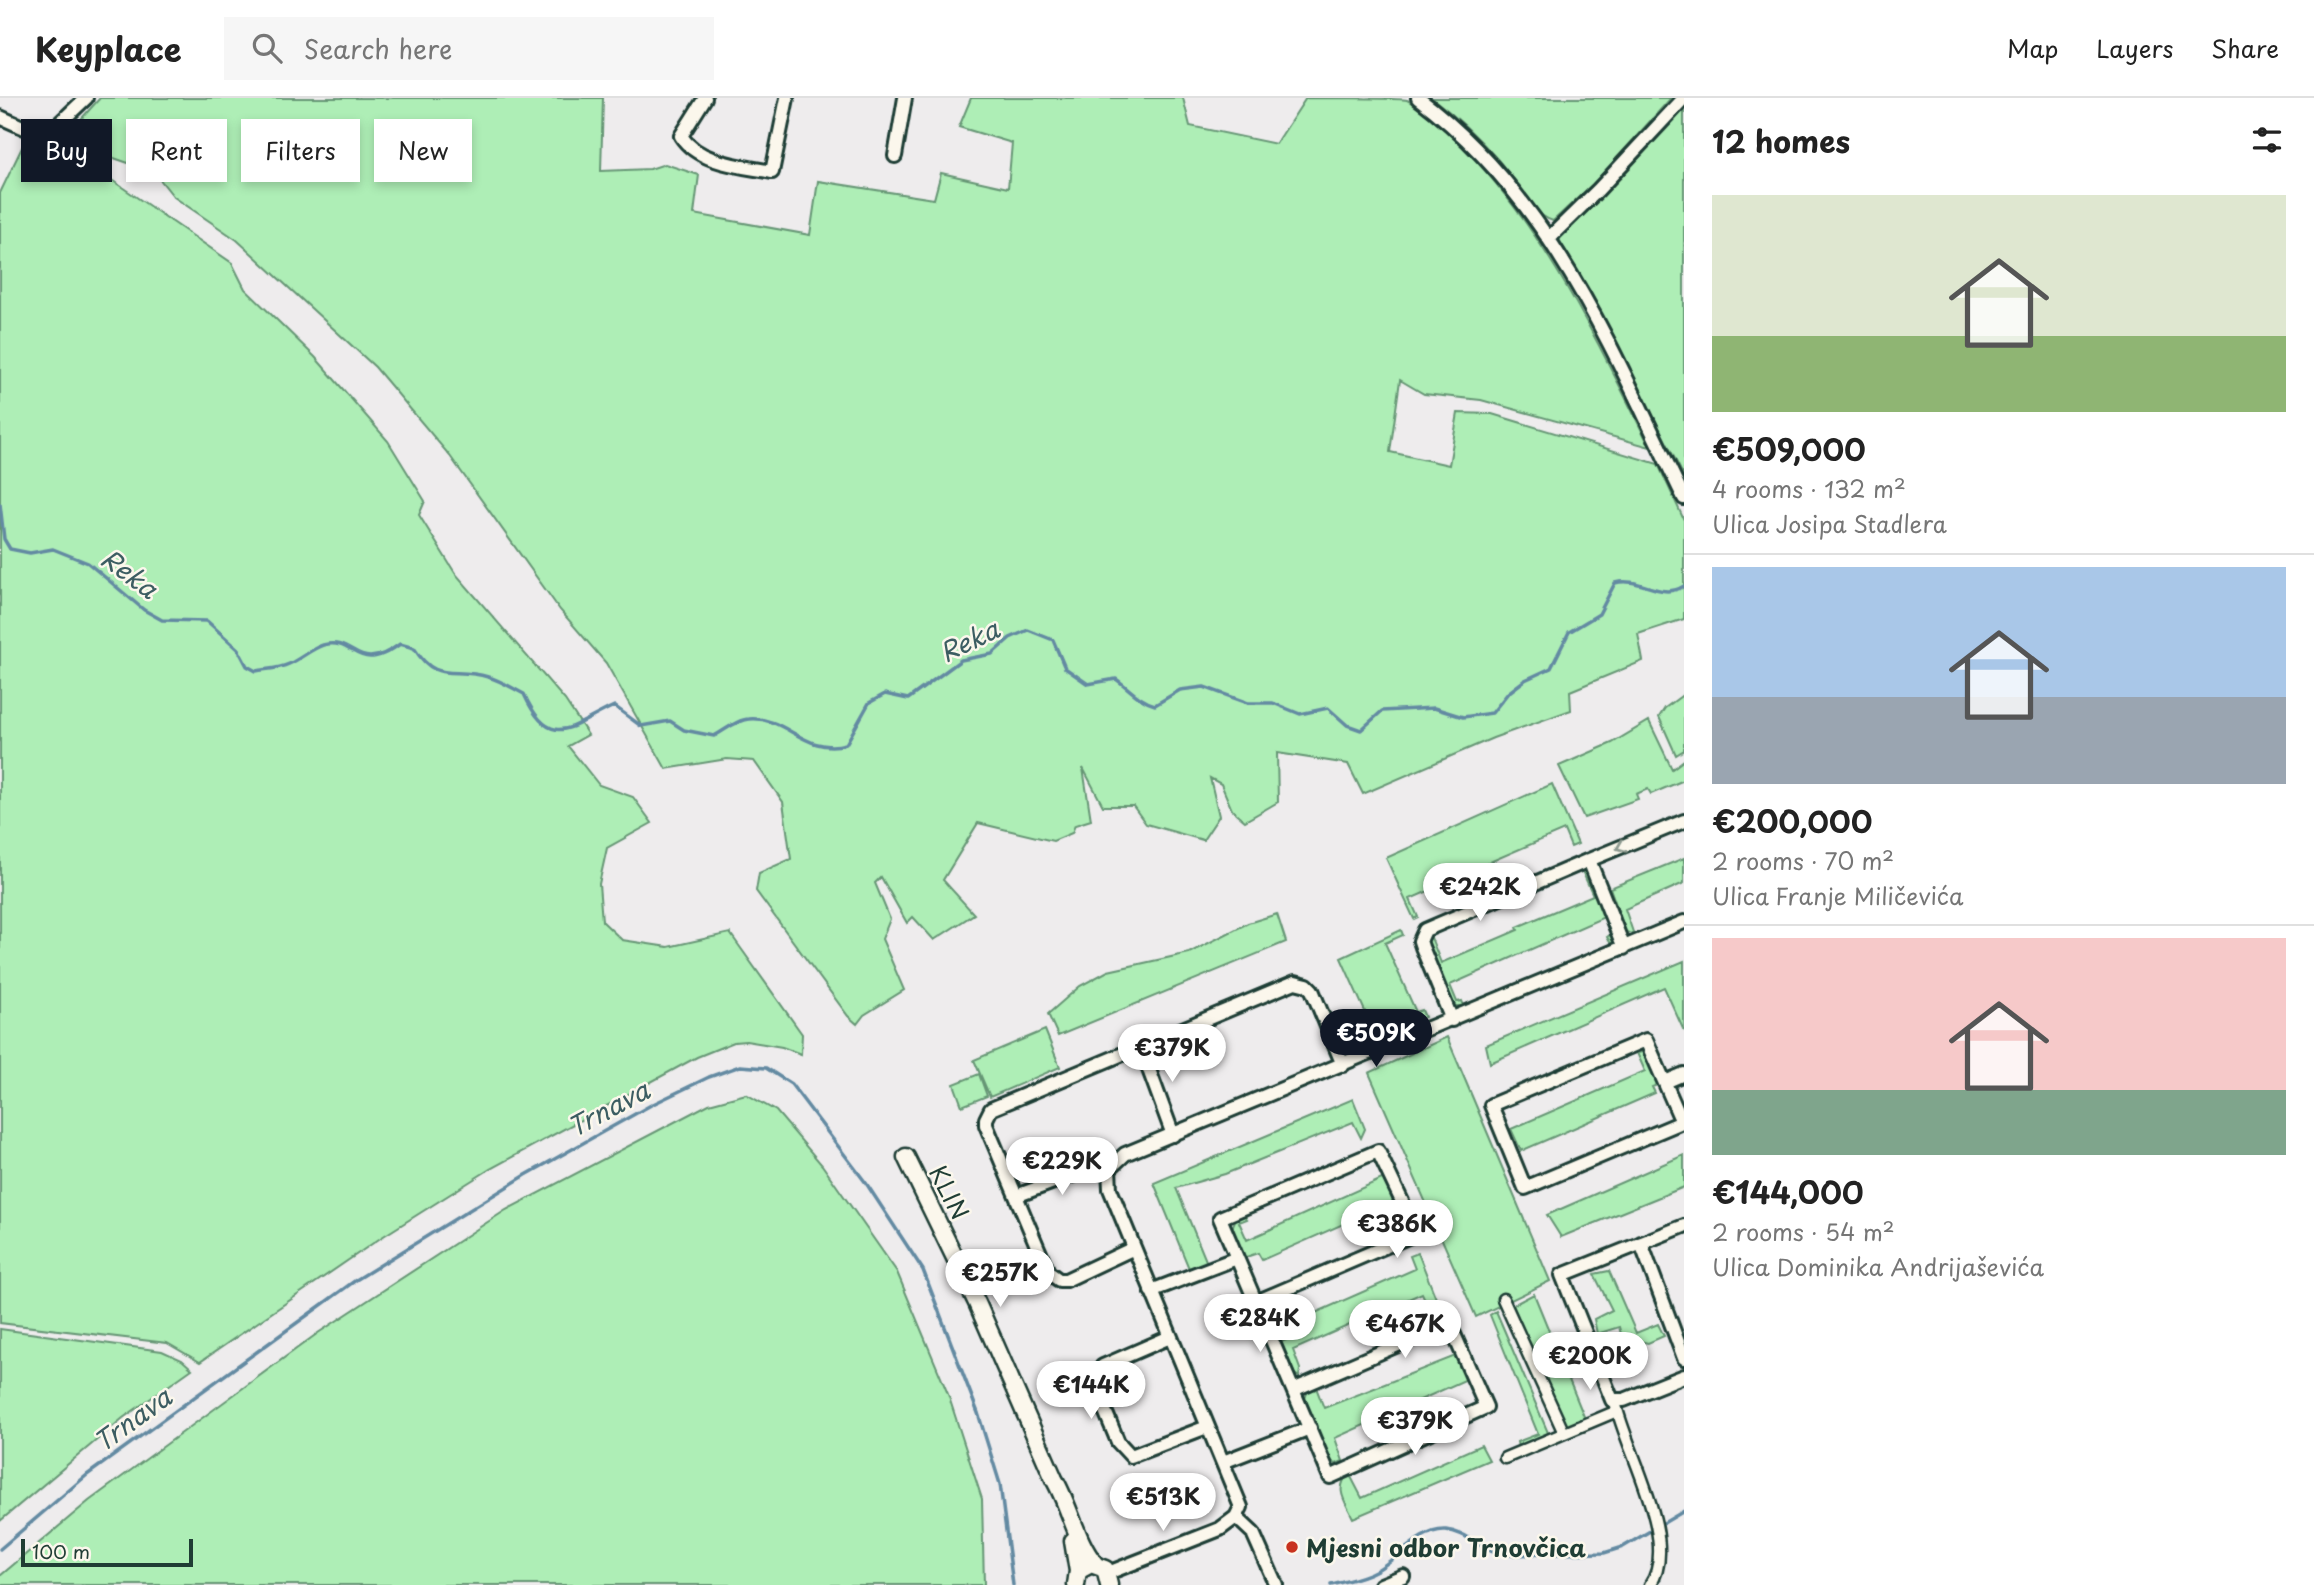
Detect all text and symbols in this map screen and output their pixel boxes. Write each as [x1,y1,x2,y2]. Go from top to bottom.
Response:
search box [224,17,714,80]
text: Keyplace [35,23,182,73]
icon: search [248,29,286,67]
text: Search here [304,29,452,68]
text: Map [2007,30,2058,66]
text: Layers [2096,30,2173,66]
text: Share [2211,30,2279,66]
text: 12 homes [1712,118,1850,163]
chip: Buy [21,119,112,182]
chip: Rent [126,119,227,182]
chip: Filters [241,119,360,182]
chip: New [374,119,472,182]
icon: filters [2248,121,2286,159]
icon: home [1936,240,2062,366]
text: €509,000 [1712,426,1866,471]
text: 4 rooms · 132 m² [1712,471,1906,506]
text: Ulica Josipa Stadlera [1712,506,1947,541]
water label: Reka [93,539,167,608]
water label: Reka [932,608,1006,671]
icon: home [1936,612,2062,738]
text: €200,000 [1712,798,1872,843]
one-way arrow [1616,838,1628,852]
text: 2 rooms · 70 m² [1712,843,1894,878]
pin: €242K [1431,864,1529,923]
text: €242K [1439,868,1521,903]
text: Ulica Franje Miličevića [1712,878,1963,913]
icon: home [1936,983,2062,1109]
pin: €509K [1327,1010,1425,1069]
text: €509K [1336,1014,1416,1049]
pin: €379K [1123,1024,1221,1084]
text: €379K [1134,1029,1210,1064]
water label: Trnava [560,1070,657,1146]
pin: €229K [1013,1138,1111,1197]
text: €229K [1022,1142,1102,1177]
street label: KLIN [921,1158,979,1226]
text: €144,000 [1712,1169,1864,1214]
pin: €386K [1348,1200,1446,1260]
text: €386K [1357,1205,1437,1240]
text: 2 rooms · 54 m² [1712,1214,1895,1249]
text: Ulica Dominika Andrijaševića [1712,1249,2044,1284]
pin: €257K [951,1250,1049,1309]
text: €257K [961,1254,1039,1289]
pin: €284K [1211,1294,1309,1354]
text: €284K [1220,1299,1300,1334]
pin: €467K [1356,1300,1454,1360]
text: €467K [1365,1305,1445,1340]
pin: €200K [1541,1332,1639,1392]
text: €200K [1548,1337,1632,1372]
pin: €144K [1042,1362,1140,1421]
text: €144K [1052,1366,1130,1401]
water label: Trnava [85,1377,180,1461]
pin: €379K [1366,1398,1464,1457]
text: €379K [1377,1402,1453,1437]
pin: €513K [1114,1474,1212,1533]
text: €513K [1126,1478,1200,1513]
place label: Mjesni odbor Trnovčica [1306,1529,1586,1565]
scale bar [21,1536,192,1568]
text: 100 m [32,1537,90,1565]
marker: Mjesni odbor Trnovčica [1284,1539,1300,1555]

